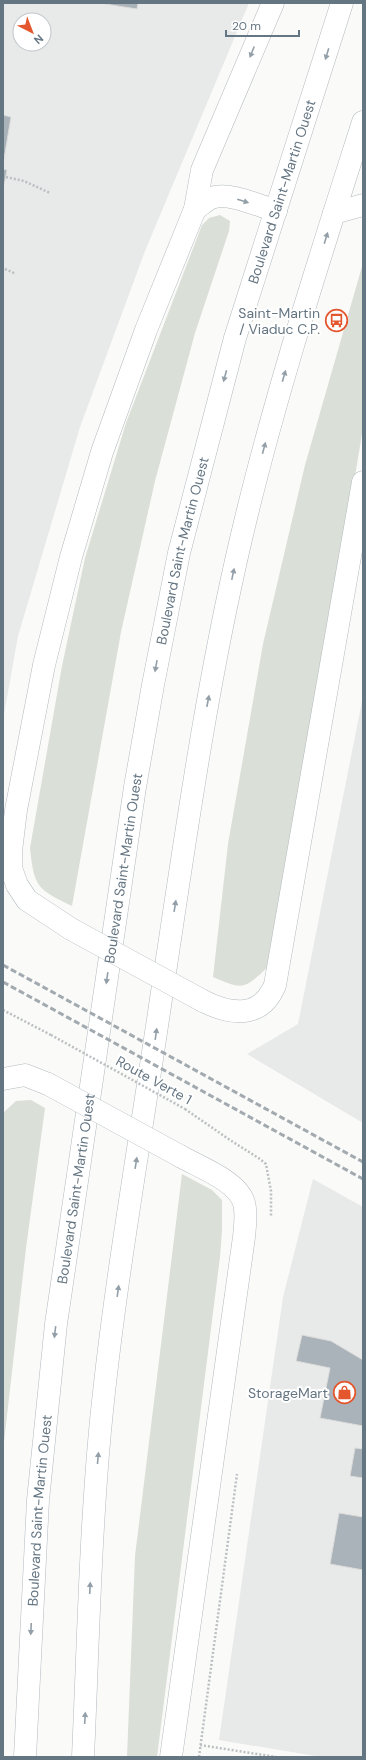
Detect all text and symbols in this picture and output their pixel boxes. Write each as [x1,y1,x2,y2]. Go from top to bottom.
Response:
north arrow [12,12,52,52]
scale bar [226,12,299,38]
text: 20 m [232,18,261,34]
text: N [31,32,46,47]
one-way arrow [249,46,255,58]
one-way arrow [324,48,330,60]
street label: Boulevard Saint-Martin Ouest [244,97,320,286]
one-way arrow [238,198,250,204]
one-way arrow [323,232,329,244]
place label: Saint-Martin / Viaduc C.P. [238,304,320,338]
bus stop icon: Saint-Martin / Viaduc C.P. [323,308,349,334]
one-way arrow [222,370,228,382]
one-way arrow [281,370,287,382]
one-way arrow [262,441,268,454]
street label: Boulevard Saint-Martin Ouest [152,455,213,646]
one-way arrow [231,568,237,580]
one-way arrow [153,659,159,672]
one-way arrow [206,695,212,708]
street label: Boulevard Saint-Martin Ouest [100,772,146,965]
one-way arrow [172,900,178,912]
one-way arrow [104,972,110,984]
one-way arrow [153,1028,159,1040]
street label: Route Verte 1 [113,1052,195,1108]
street label: Boulevard Saint-Martin Ouest [53,1092,99,1285]
one-way arrow [133,1157,139,1169]
one-way arrow [115,1285,121,1297]
one-way arrow [52,1326,58,1338]
shop icon: StorageMart [331,1380,357,1406]
place label: StorageMart [248,1384,328,1402]
street label: Boulevard Saint-Martin Ouest [24,1414,56,1607]
one-way arrow [95,1452,102,1464]
one-way arrow [87,1582,94,1594]
one-way arrow [27,1623,34,1635]
one-way arrow [81,1712,88,1724]

